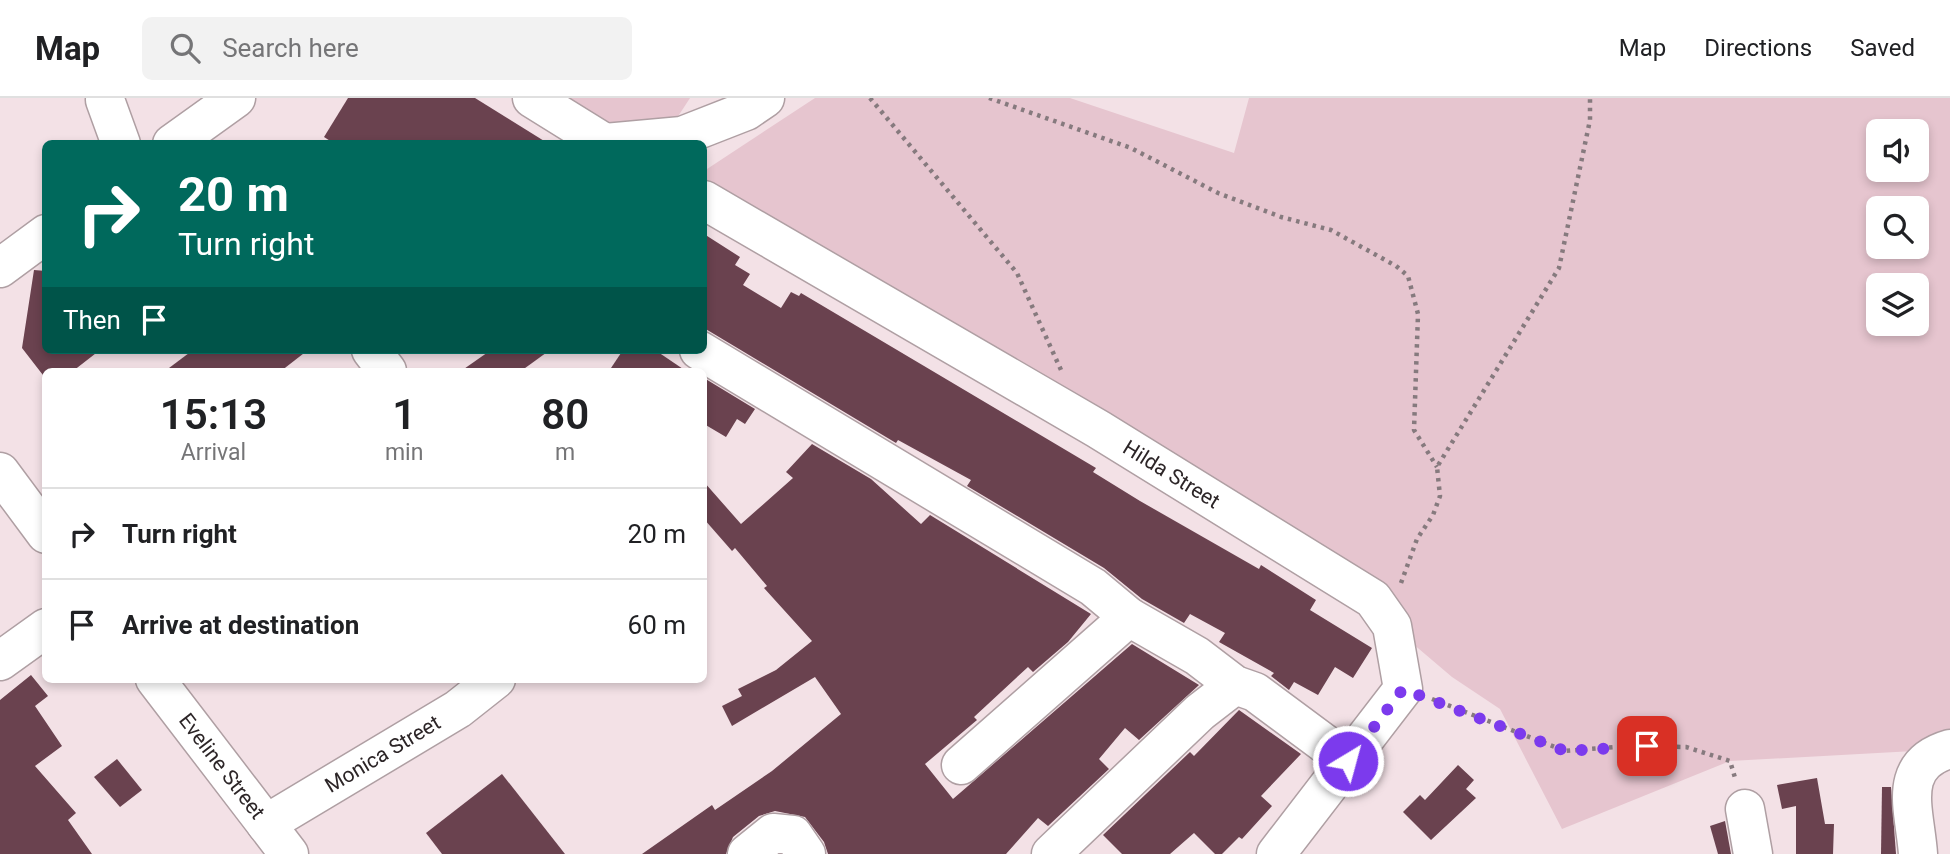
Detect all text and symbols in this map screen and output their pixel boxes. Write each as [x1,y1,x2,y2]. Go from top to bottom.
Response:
search box [142,17,632,80]
text: Map [35,29,100,68]
icon: search [166,29,204,67]
text: Search here [222,33,359,63]
text: Map [1619,34,1666,62]
text: Directions [1704,34,1812,62]
text: Saved [1850,34,1915,62]
map controls [1866,119,1929,336]
button: sound [1866,119,1929,182]
text: 20 m [178,166,289,223]
icon: right [63,168,154,259]
button: search [1866,196,1929,259]
text: Turn right [178,225,314,263]
button: layers [1866,273,1929,336]
icon: arrive [135,301,173,339]
text: Then [63,305,121,335]
text: 15:13 [160,390,267,439]
text: 1 [392,390,416,439]
text: 80 [541,390,589,439]
street label: Hilda Street [1119,435,1224,513]
text: Arrival [181,439,246,466]
text: min [385,439,423,466]
text: m [555,439,575,466]
icon: right [63,515,101,553]
text: Turn right [122,519,237,549]
text: 20 m [628,519,686,549]
icon: arrive [63,606,101,644]
text: Arrive at destination [122,610,359,640]
text: 60 m [628,610,686,640]
street label: Eveline Street [174,709,270,824]
street label: Monica Street [321,710,445,798]
pin [1617,716,1677,776]
position arrow [1311,724,1385,798]
icon: arrive [1628,727,1666,765]

